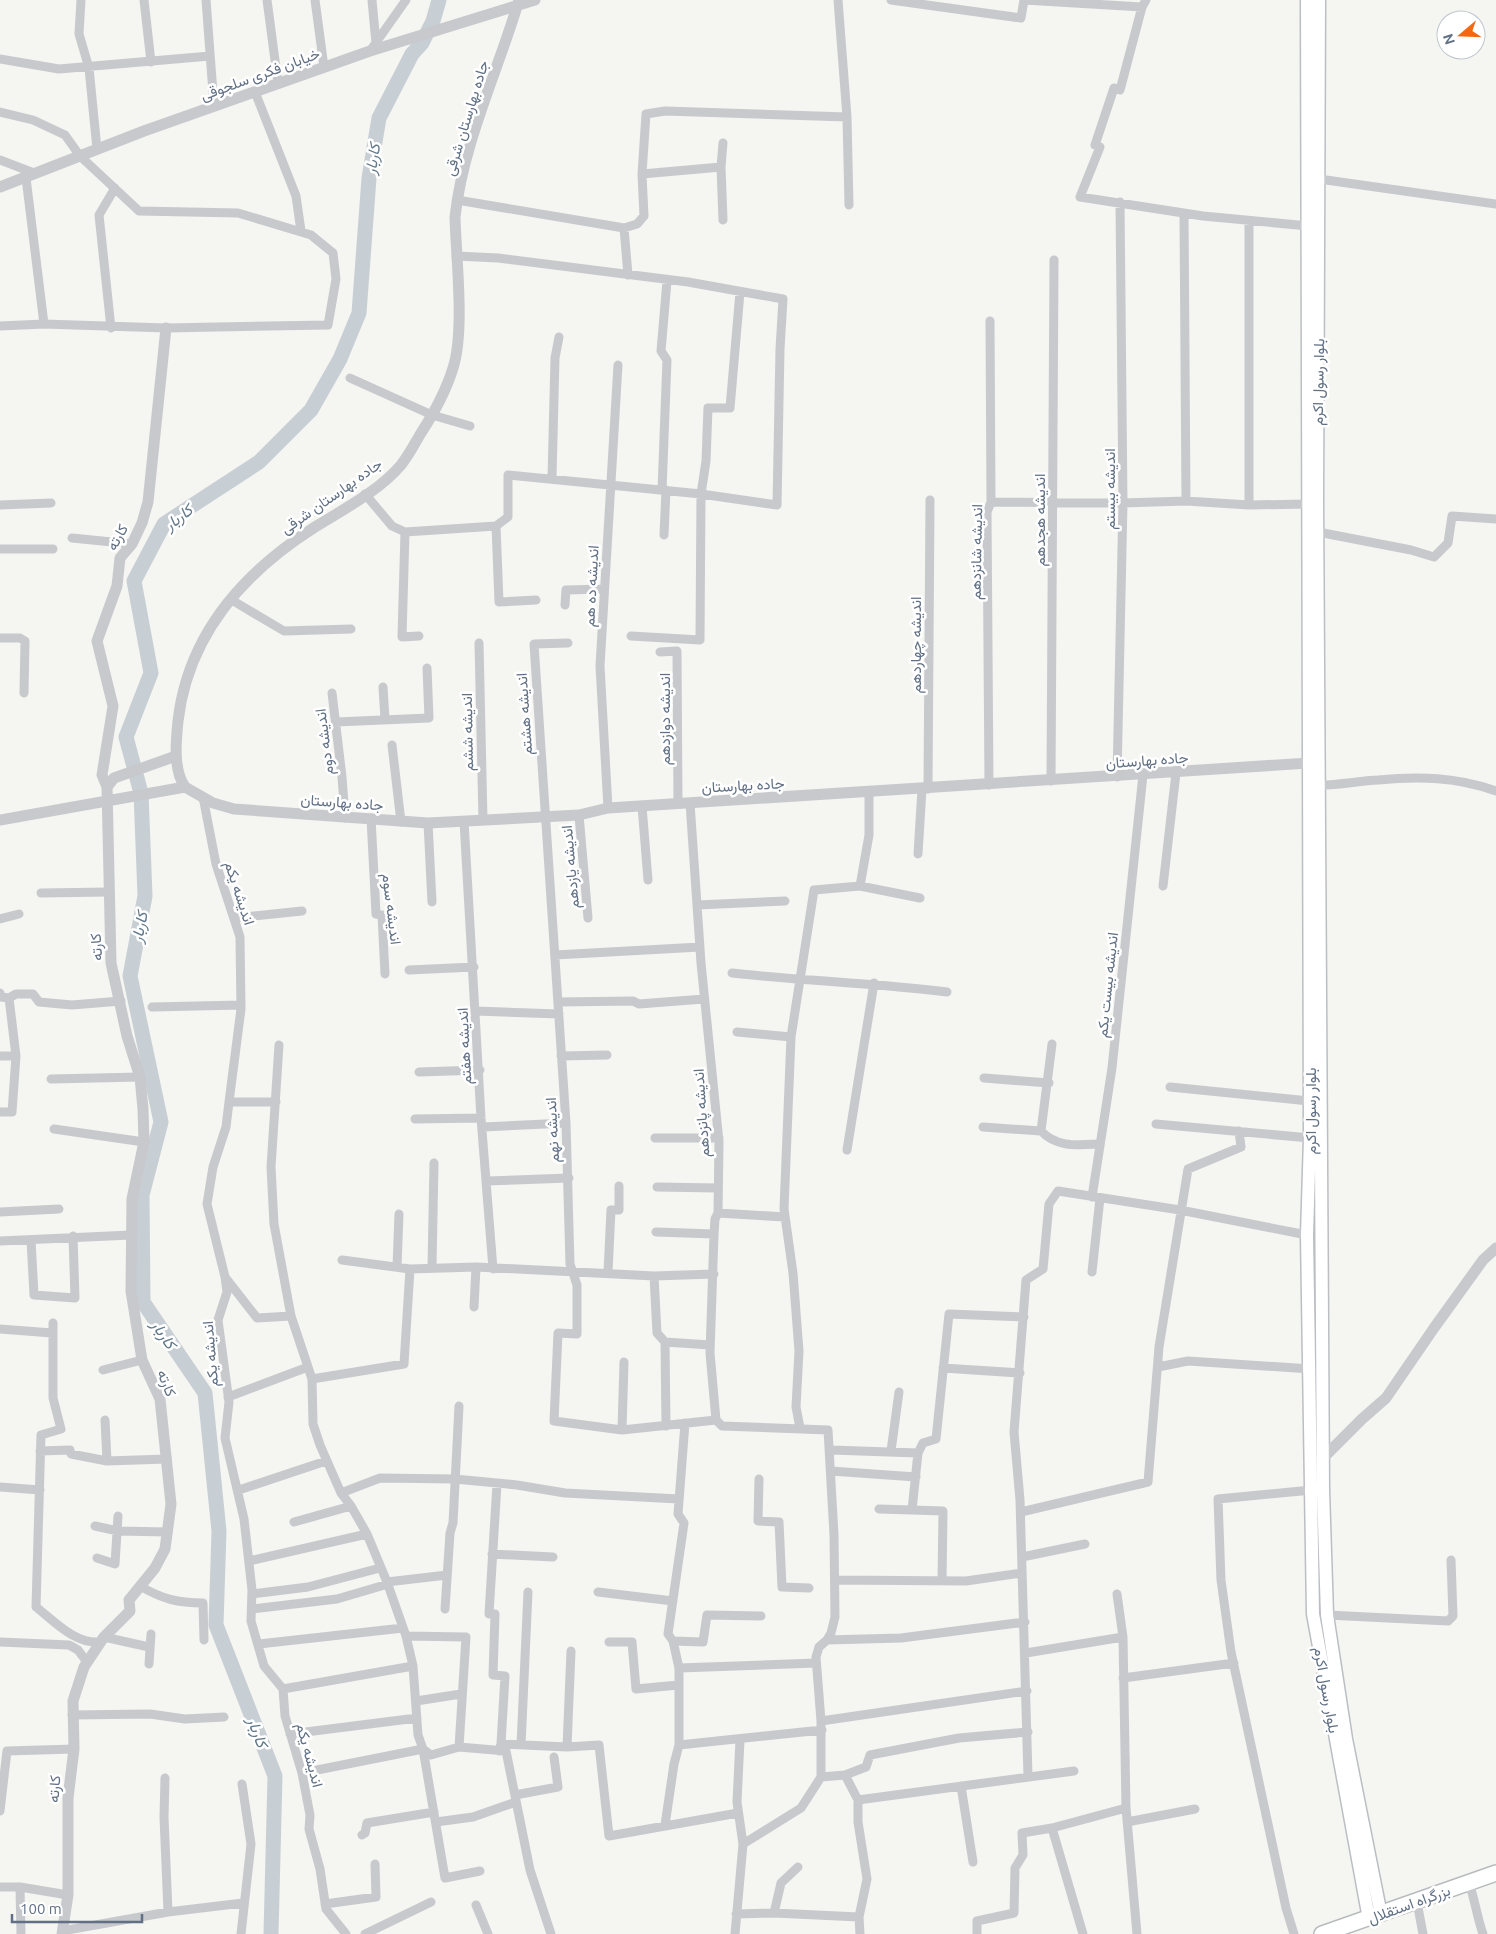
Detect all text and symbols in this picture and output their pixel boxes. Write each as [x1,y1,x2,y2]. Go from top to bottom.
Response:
north arrow [1436,10,1486,60]
text: N [1439,32,1458,47]
street label: خیابان فکری سلجوقی [198,45,323,105]
street label: جاده بهارستان شرقی [440,58,494,178]
water label: کاربار [361,140,386,177]
street label: بلوار رسول اکرم [1309,338,1329,426]
street label: اندیشه بیستم [1101,448,1120,530]
street label: جاده بهارستان شرقی [277,455,386,539]
street label: اندیشه هجدهم [1031,474,1050,566]
water label: کاربار [160,499,199,536]
street label: اندیشه شانزدهم [967,504,987,600]
street label: کارته [103,521,132,554]
street label: اندیشه ده هم [580,545,604,627]
street label: اندیشه چهاردهم [907,597,926,693]
street label: اندیشه هشتم [513,672,537,756]
street label: اندیشه دوازدهم [656,673,675,765]
street label: اندیشه ششم [458,693,478,771]
street label: اندیشه دوم [311,707,339,776]
street label: جاده بهارستان [1105,749,1189,772]
street label: جاده بهارستان [701,774,785,797]
street label: جاده بهارستان [300,791,384,814]
street label: اندیشه یازدهم [558,824,584,910]
street label: اندیشه یکم [220,859,258,928]
street label: اندیشه سوم [377,872,405,946]
water label: کاربار [127,907,153,945]
street label: اندیشه بیست یکم [1093,931,1123,1039]
street label: کارته [87,932,106,961]
street label: اندیشه هفتم [453,1007,477,1085]
street label: بلوار رسول اکرم [1302,1067,1321,1155]
street label: اندیشه پانزدهم [689,1068,715,1158]
street label: اندیشه نهم [542,1097,564,1163]
water label: کاربار [146,1315,182,1355]
street label: اندیشه یکم [199,1320,223,1388]
street label: کارته [153,1367,180,1400]
street label: بلوار رسول اکرم [1309,1646,1343,1735]
water label: کاربار [242,1713,273,1753]
street label: اندیشه یکم [291,1721,327,1790]
street label: کارته [45,1774,64,1803]
street label: بزرگراه استقلال [1366,1881,1453,1928]
scale bar [12,1892,142,1924]
text: 100 m [20,1900,62,1917]

